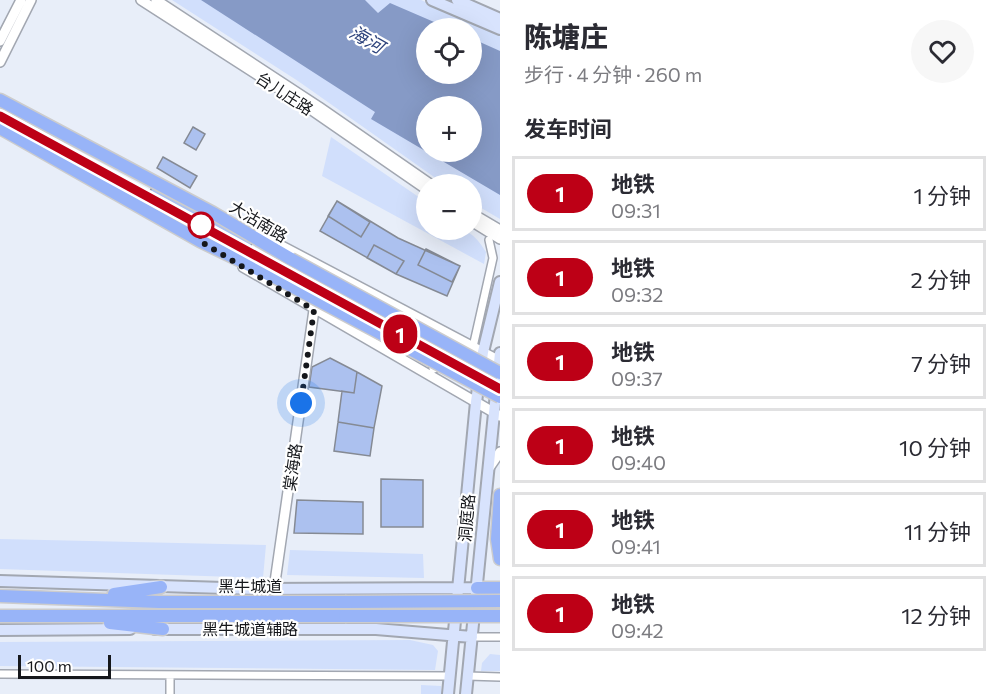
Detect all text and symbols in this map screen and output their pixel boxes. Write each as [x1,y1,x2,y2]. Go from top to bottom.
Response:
map controls [416,18,482,240]
button: locate [416,18,482,84]
text: 陈塘庄 [524,19,608,53]
water label: 海河 [346,20,391,59]
button: heart [911,20,974,83]
text: 步行 · 4 分钟 · 260 m [524,62,702,86]
street label: 台儿庄路 [253,68,317,118]
button: + [416,96,482,162]
text: 发车时间 [524,115,612,142]
text: 地铁 [611,170,655,197]
button: − [416,174,482,240]
text: 1 [555,181,565,206]
text: 1 分钟 [913,182,971,209]
street label: 大沽南路 [227,196,291,246]
text: 09:31 [611,198,661,222]
unlabelled marker [188,212,214,238]
text: 地铁 [611,254,655,281]
text: 1 [555,265,565,290]
text: 2 分钟 [911,266,971,293]
text: 09:32 [611,282,663,306]
line badge: 1 [380,314,420,354]
text: 1 [395,322,405,347]
text: 地铁 [611,338,655,365]
text: 1 [555,349,565,374]
text: 7 分钟 [911,350,971,377]
text: 09:37 [611,366,663,390]
your location [286,388,316,418]
text: 地铁 [611,422,655,449]
text: 1 [555,433,565,458]
text: 10 分钟 [899,434,971,461]
street label: 棠海路 [279,442,305,492]
text: 09:40 [611,450,666,474]
street label: 洞庭路 [454,493,478,543]
text: 地铁 [611,506,655,533]
text: 1 [555,517,565,542]
text: 11 分钟 [904,518,971,545]
text: 09:41 [611,534,661,558]
street label: 黑牛城道 [218,576,282,595]
text: 地铁 [611,590,655,617]
text: 1 [555,601,565,626]
text: 12 分钟 [901,602,971,629]
text: 09:42 [611,618,664,642]
street label: 黑牛城道辅路 [202,619,298,638]
scale bar [18,652,111,680]
text: 100 m [27,656,72,675]

